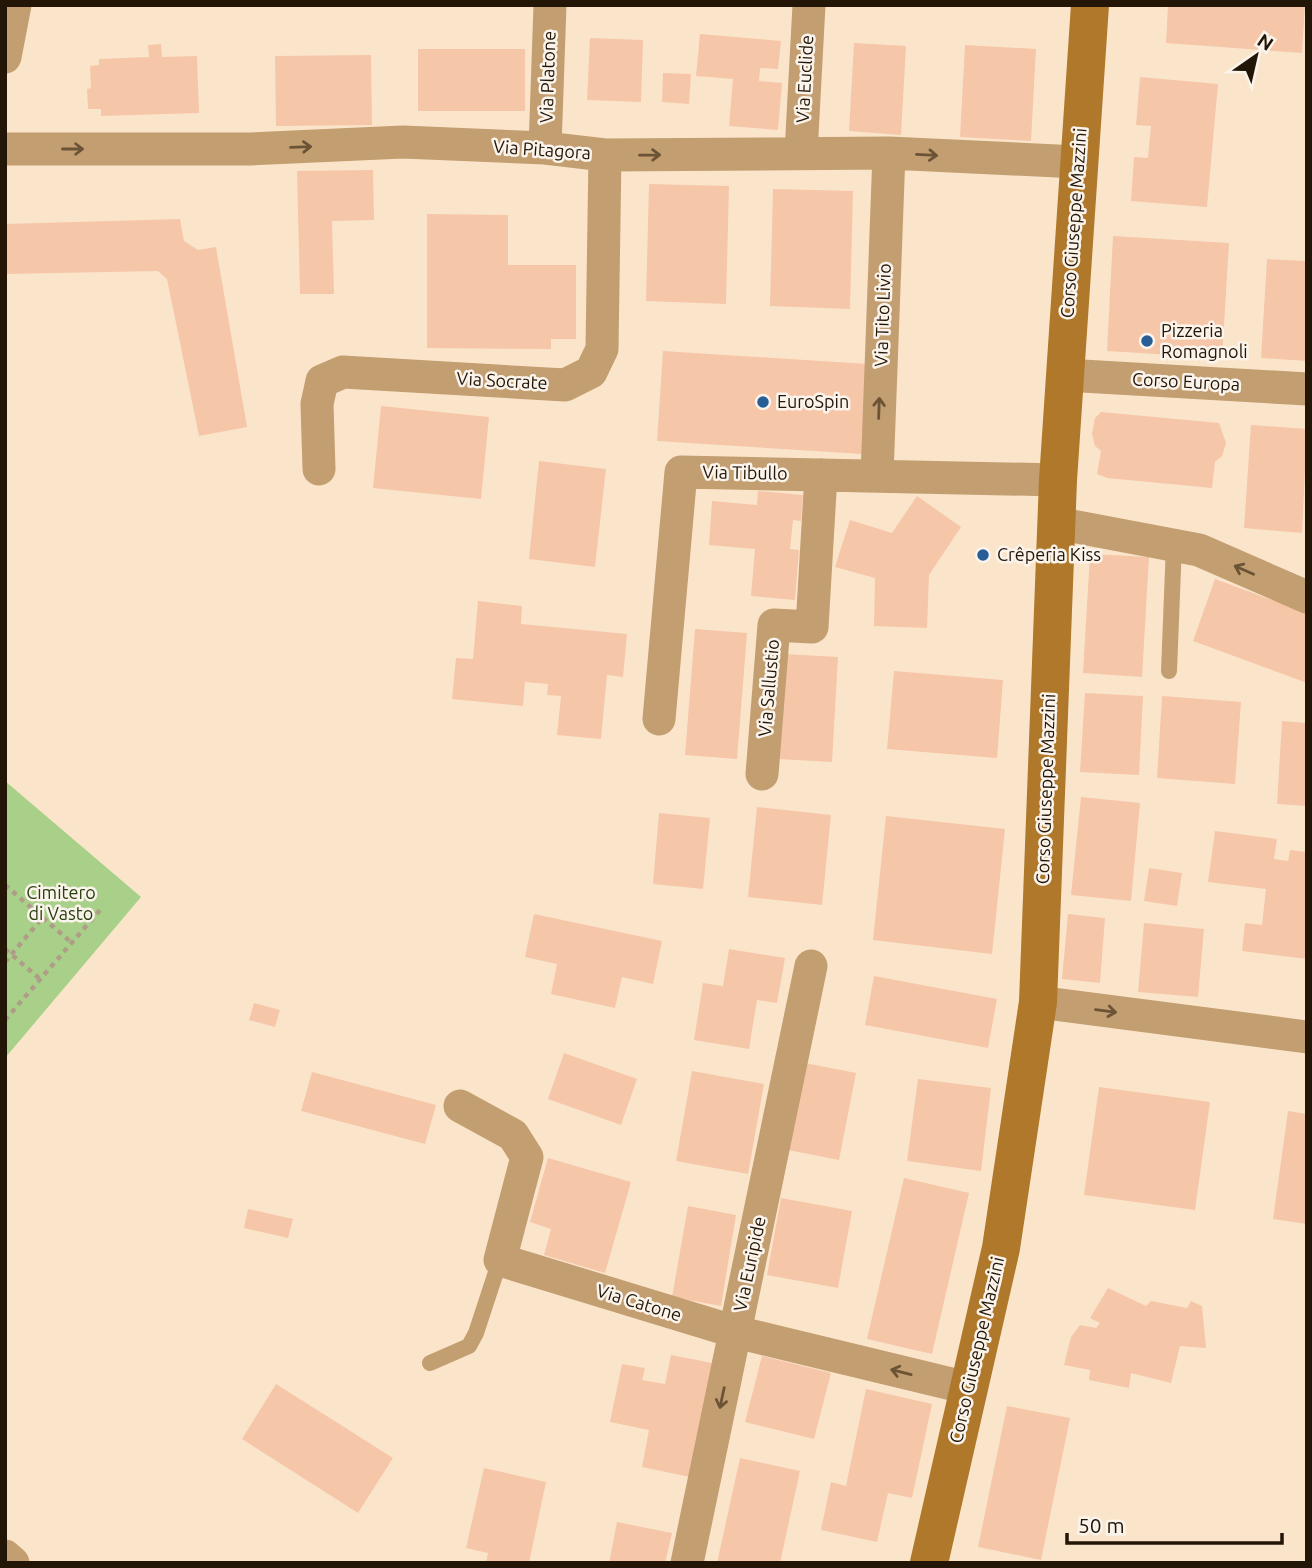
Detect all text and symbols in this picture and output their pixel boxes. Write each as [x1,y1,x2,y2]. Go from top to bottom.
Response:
north arrow [1221,21,1291,91]
text: N [1253,29,1278,55]
street label: Via Platone [535,30,559,123]
street label: Via Euclide [792,35,816,123]
street label: Corso Giuseppe Mazzini [1056,127,1090,319]
street label: Via Pitagora [492,136,592,162]
one-way arrow [289,140,312,153]
one-way arrow [62,142,85,156]
one-way arrow [639,148,662,161]
one-way arrow [915,148,938,161]
street label: Via Tito Livio [870,263,894,367]
place label: Pizzeria Romagnoli [1161,320,1248,361]
marker: Pizzeria Romagnoli [1139,333,1155,349]
street label: Via Socrate [456,368,548,392]
street label: Corso Europa [1132,368,1241,394]
place label: EuroSpin [777,391,849,411]
marker: EuroSpin [755,394,771,410]
one-way arrow [873,397,886,420]
street label: Via Tibullo [702,461,788,483]
place label: Crêperia Kiss [997,544,1101,564]
marker: Crêperia Kiss [975,547,991,563]
one-way arrow [1234,563,1255,576]
street label: Via Sallustio [754,638,782,738]
street label: Corso Giuseppe Mazzini [1032,693,1058,885]
park label: Cimitero di Vasto [26,882,96,923]
one-way arrow [1094,1005,1117,1018]
street label: Via Euripide [729,1214,769,1313]
street label: Corso Giuseppe Mazzini [945,1255,1007,1445]
street label: Via Catone [594,1280,684,1324]
one-way arrow [890,1365,913,1378]
one-way arrow [714,1386,728,1409]
scale bar [1067,1502,1282,1546]
text: 50 m [1078,1513,1125,1537]

